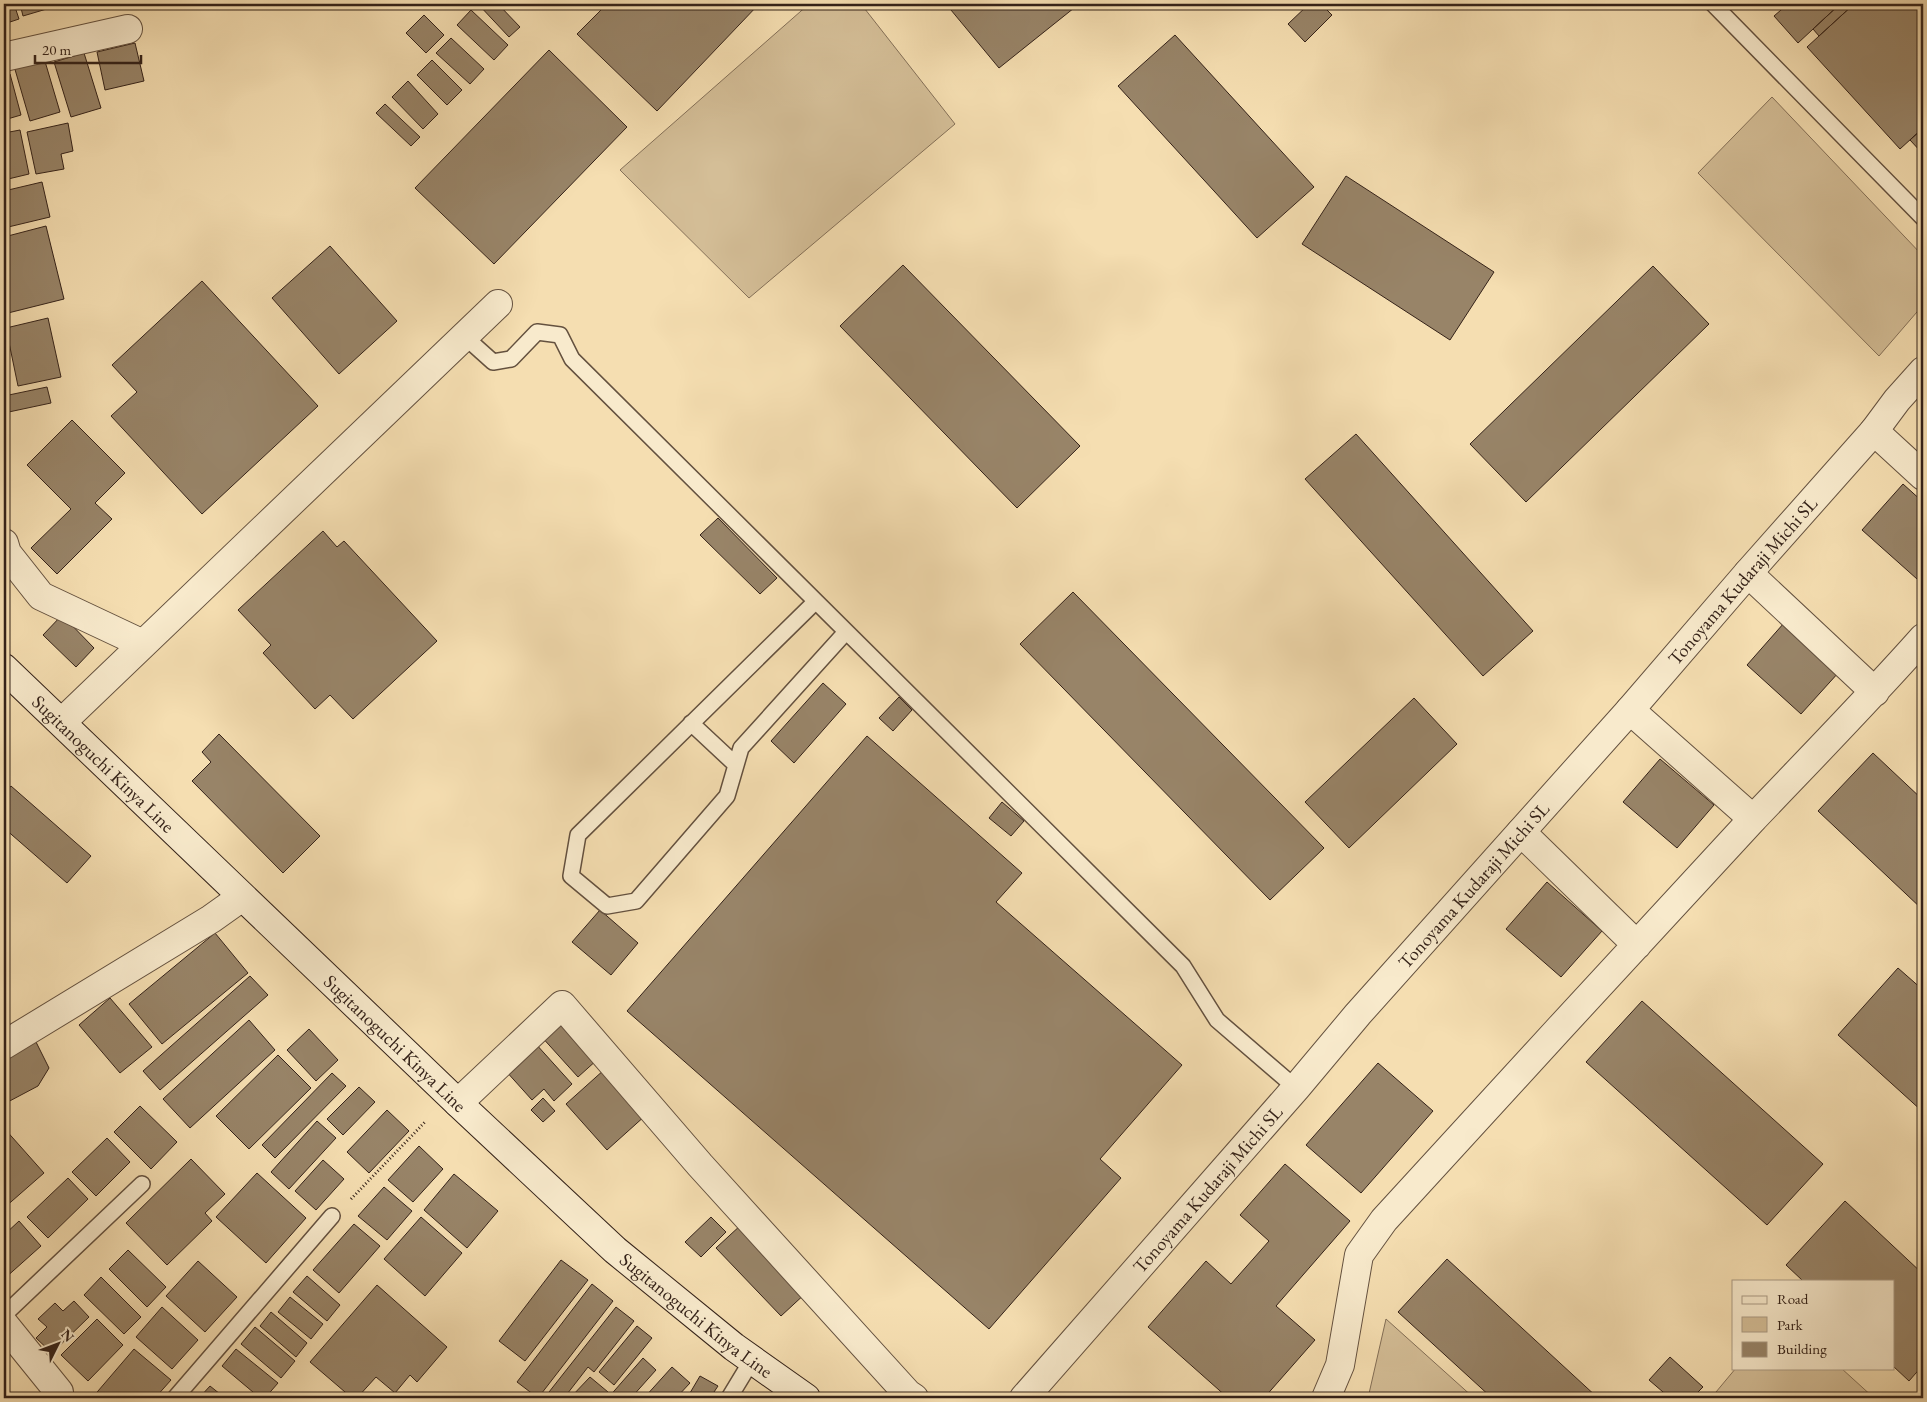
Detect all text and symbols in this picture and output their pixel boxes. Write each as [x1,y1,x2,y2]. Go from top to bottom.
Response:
scale bar [35,32,141,64]
text: 20 m [42,40,71,59]
street label: Tonoyama Kudaraji Michi SL [1662,491,1822,670]
street label: Sugitanoguchi Kinya Line [27,689,180,838]
street label: Tonoyama Kudaraji Michi SL [1392,796,1555,974]
street label: Sugitanoguchi Kinya Line [319,969,472,1117]
street label: Tonoyama Kudaraji Michi SL [1127,1100,1288,1278]
street label: Sugitanoguchi Kinya Line [615,1247,778,1383]
legend [1732,1280,1894,1370]
text: Road [1777,1289,1809,1308]
text: Park [1777,1315,1804,1334]
north arrow [32,1320,82,1370]
text: N [57,1325,79,1346]
text: Building [1777,1339,1827,1358]

